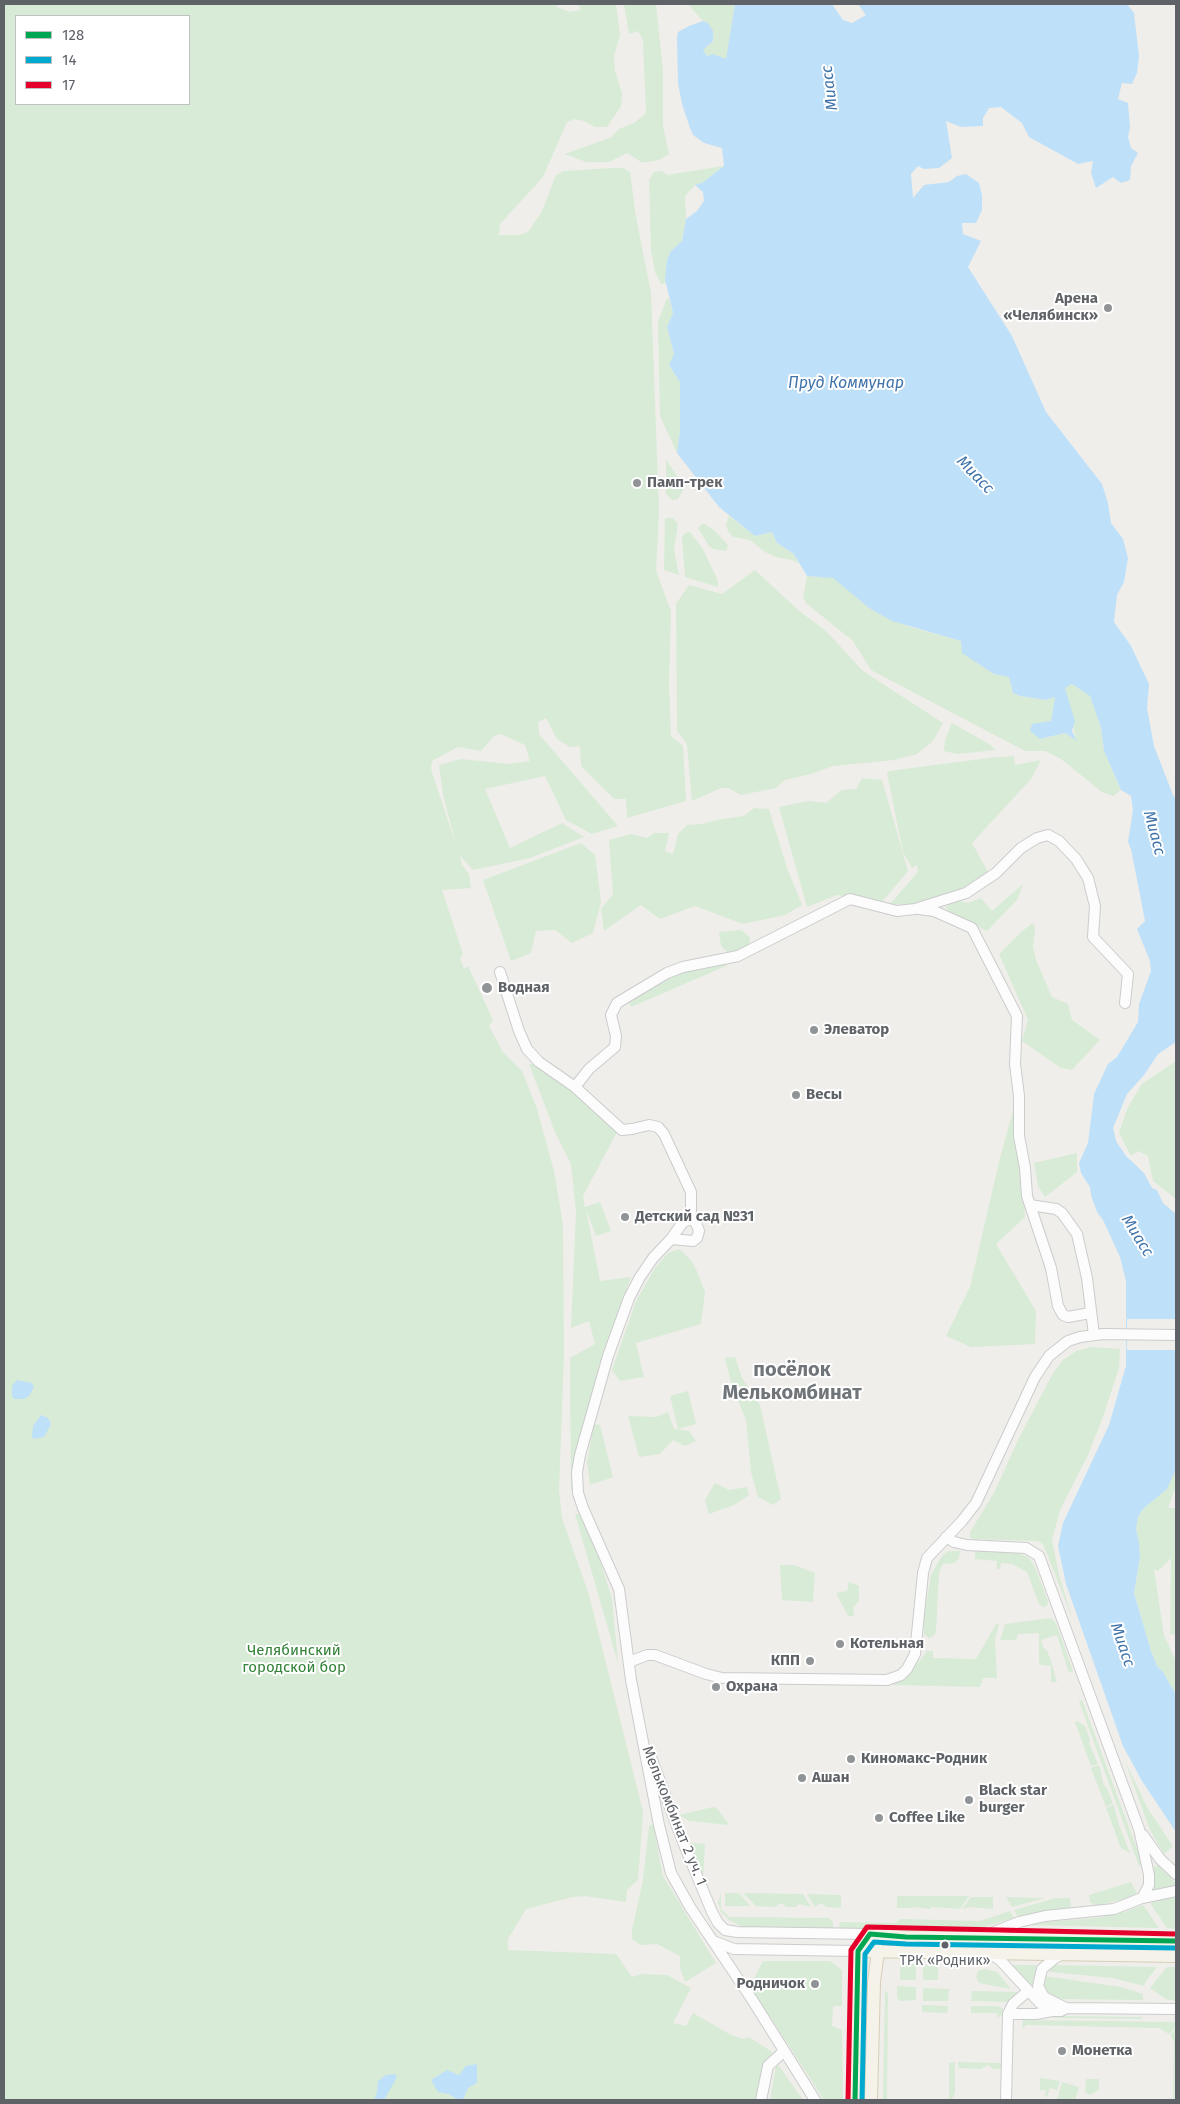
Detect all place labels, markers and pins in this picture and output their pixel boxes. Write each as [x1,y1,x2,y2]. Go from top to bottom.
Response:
place label: Арена «Челябинск» [1003,290,1098,325]
marker: Арена «Челябинск» [1102,302,1114,314]
place label: Памп-трек [647,474,722,492]
marker: Памп-трек [631,477,643,489]
place label: Водная [498,979,550,997]
marker: Водная [480,981,494,995]
place label: Элеватор [824,1021,889,1039]
marker: Элеватор [808,1024,820,1036]
place label: Весы [806,1086,842,1104]
marker: Весы [790,1089,802,1101]
place label: Детский сад №31 [635,1208,754,1226]
marker: Детский сад №31 [619,1211,631,1223]
place label: Котельная [850,1635,924,1653]
marker: Котельная [834,1638,846,1650]
place label: КПП [771,1652,800,1670]
marker: КПП [804,1655,816,1667]
place label: Охрана [726,1678,778,1696]
marker: Охрана [710,1681,722,1693]
place label: Киномакс-Родник [861,1750,987,1768]
marker: Киномакс-Родник [845,1753,857,1765]
place label: Ашан [812,1769,850,1787]
marker: Ашан [796,1772,808,1784]
place label: Black star burger [979,1782,1047,1817]
marker: Black star burger [963,1794,975,1806]
place label: Coffee Like [889,1809,965,1827]
marker: Coffee Like [873,1812,885,1824]
marker: ТРК «Родник» [940,1940,950,1950]
place label: ТРК «Родник» [900,1953,990,1969]
place label: Родничок [737,1975,805,1993]
marker: Родничок [809,1978,821,1990]
place label: Монетка [1072,2042,1133,2060]
marker: Монетка [1056,2045,1068,2057]

